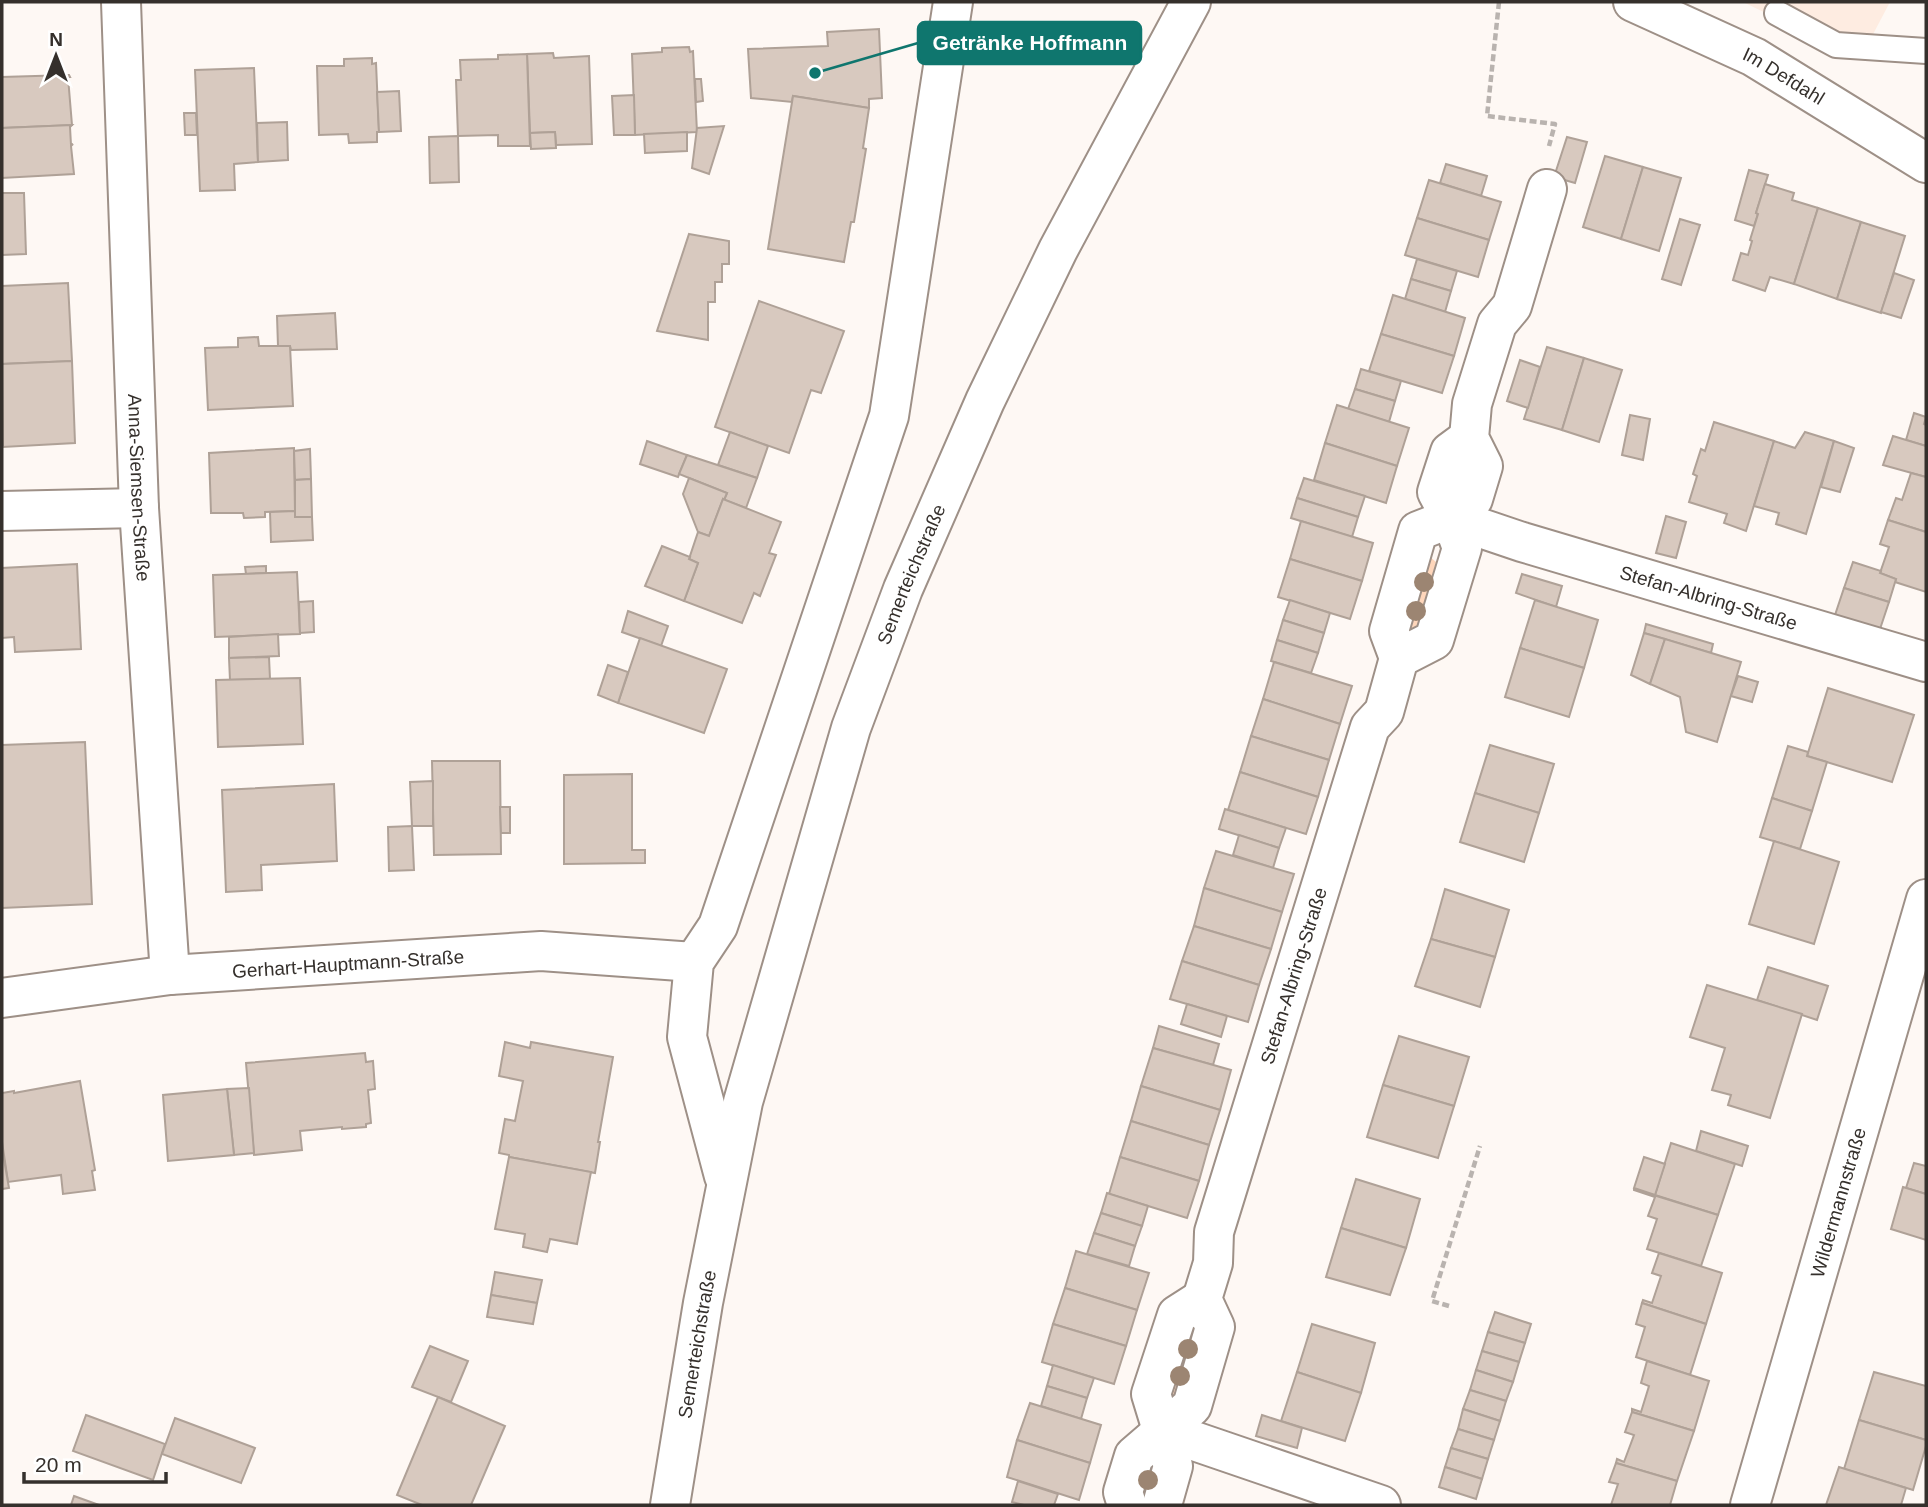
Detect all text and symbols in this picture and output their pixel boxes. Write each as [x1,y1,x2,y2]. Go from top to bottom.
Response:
north arrow [21,21,91,91]
callout: Getränke Hoffmann [918,22,1141,64]
text: N [49,29,63,50]
text: Getränke Hoffmann [933,31,1127,54]
street label: Im Defdahl [1740,43,1829,108]
street label: Anna-Siemsen-Straße [124,393,154,582]
street label: Semerteichstraße [873,501,949,647]
street label: Stefan-Albring-Straße [1617,561,1800,634]
street label: Stefan-Albring-Straße [1256,885,1330,1067]
street label: Gerhart-Hauptmann-Straße [231,945,465,981]
street label: Wildermannstraße [1806,1125,1870,1280]
street label: Semerteichstraße [674,1268,720,1420]
scale bar [24,1440,166,1484]
text: 20 m [35,1453,82,1476]

